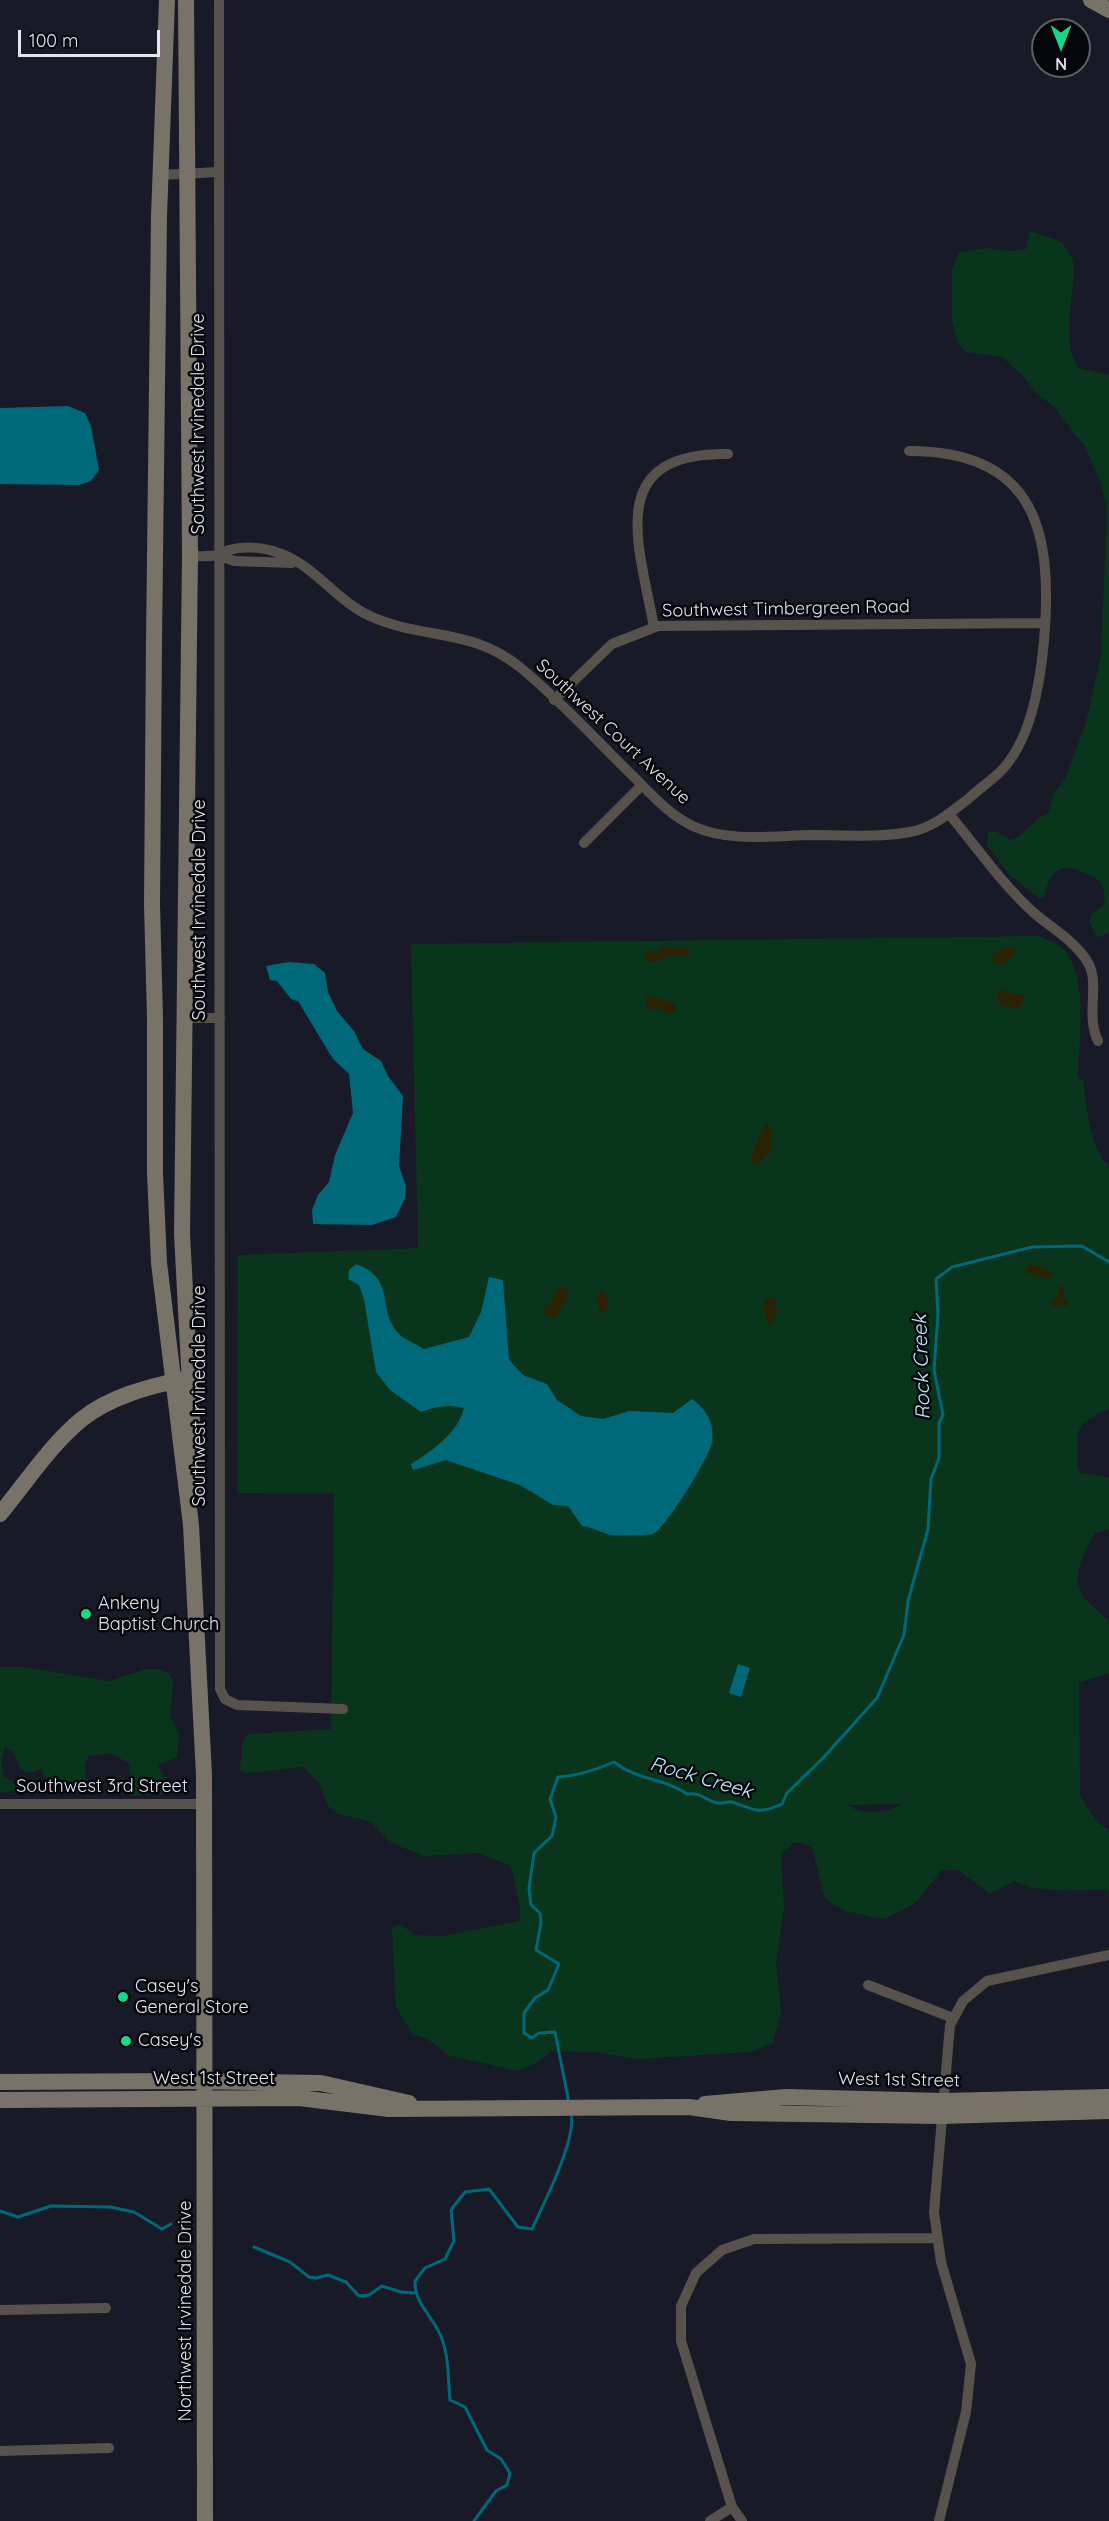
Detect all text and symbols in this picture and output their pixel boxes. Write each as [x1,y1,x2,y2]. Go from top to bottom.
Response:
scale bar [21,18,164,56]
north arrow [1031,18,1091,78]
text: 100 m [29,29,78,52]
text: N [1055,54,1067,74]
street label: Southwest Irvinedale Drive [188,313,210,535]
street label: Southwest Timbergreen Road [662,596,910,622]
street label: Southwest Court Avenue [531,655,695,809]
street label: Southwest Irvinedale Drive [189,799,211,1021]
street label: Southwest Irvinedale Drive [189,1285,211,1507]
water label: Rock Creek [908,1314,936,1420]
place label: Ankeny Baptist Church [98,1593,219,1636]
marker: Ankeny Baptist Church [79,1607,93,1621]
water label: Rock Creek [647,1752,755,1804]
street label: Southwest 3rd Street [16,1776,188,1798]
place label: Casey's General Store [135,1976,249,2018]
marker: Casey's General Store [116,1990,130,2004]
place label: Casey's [138,2030,201,2052]
marker: Casey's [119,2034,133,2048]
street label: West 1st Street [153,2068,275,2090]
street label: West 1st Street [838,2068,960,2092]
street label: Northwest Irvinedale Drive [175,2201,197,2421]

